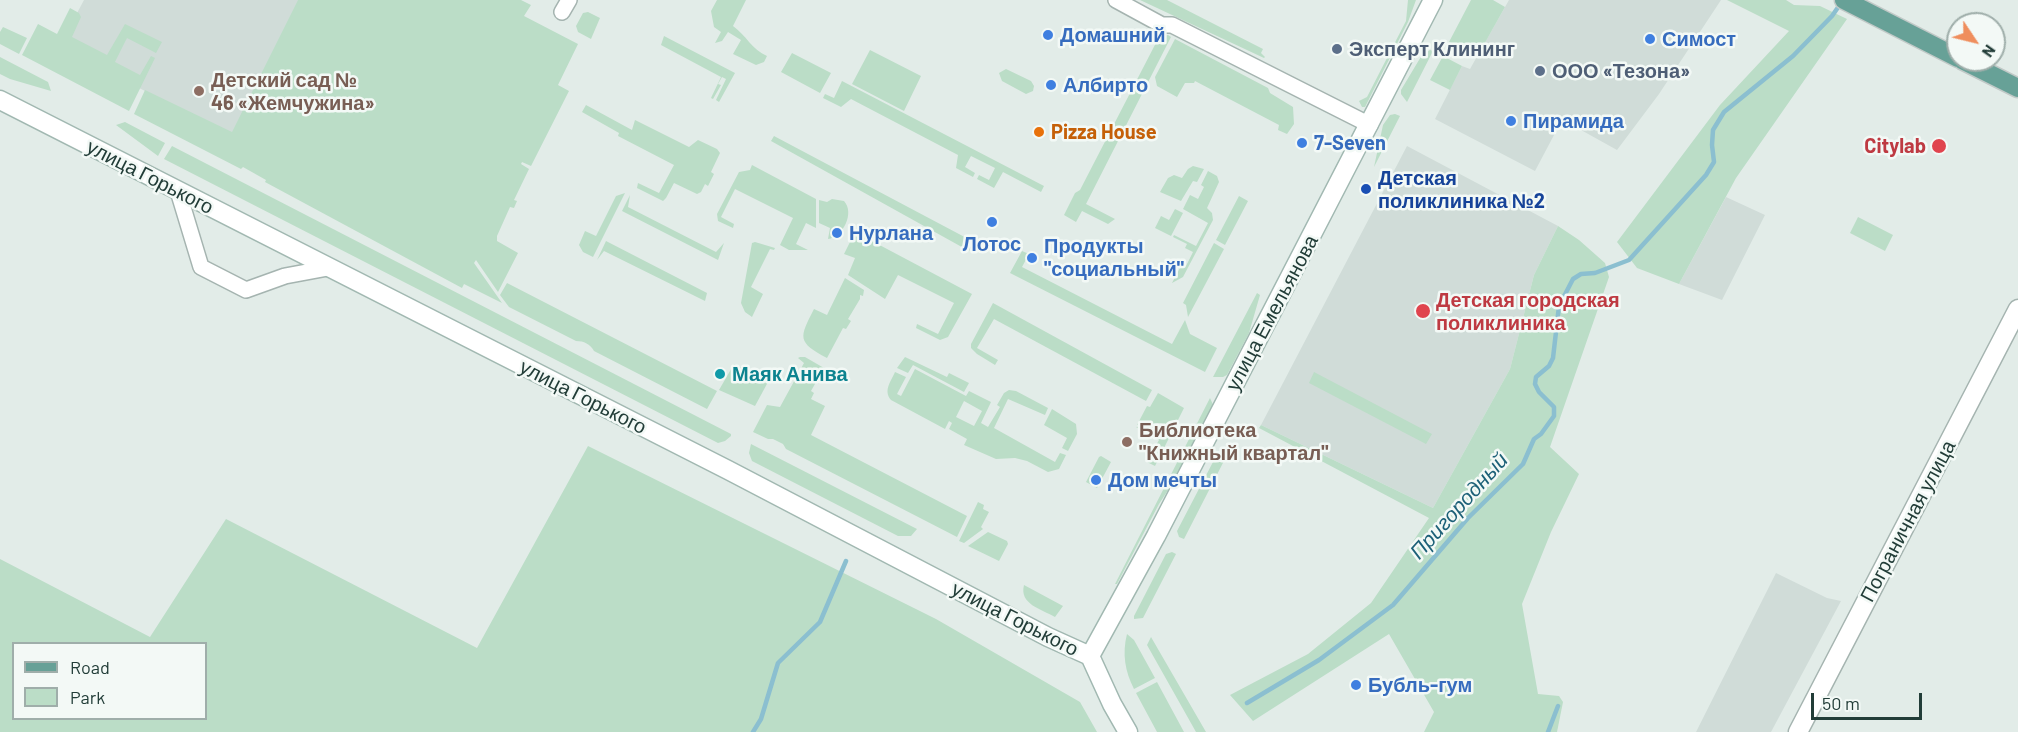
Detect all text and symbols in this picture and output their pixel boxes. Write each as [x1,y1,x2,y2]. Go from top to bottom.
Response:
north arrow [1946,12,2006,72]
place label: Домашний [1060,23,1172,47]
place label: Симост [1662,27,1737,51]
marker: Домашний [1041,28,1055,42]
marker: Симост [1643,32,1657,46]
place label: Эксперт Клининг [1349,37,1525,61]
marker: Эксперт Клининг [1330,42,1344,56]
text: N [1979,42,2000,61]
place label: ООО «Тезона» [1552,59,1693,83]
marker: ООО «Тезона» [1533,64,1547,78]
place label: Детский сад № 46 «Жемчужина» [211,68,381,115]
place label: Албирто [1063,73,1150,97]
marker: Албирто [1044,78,1058,92]
marker: Детский сад № 46 «Жемчужина» [192,84,206,98]
place label: Пирамида [1523,109,1628,133]
marker: Пирамида [1504,114,1518,128]
place label: Pizza House [1051,120,1157,144]
marker: Pizza House [1032,125,1046,139]
place label: 7-Seven [1314,131,1386,155]
street label: улица Горького [78,132,222,222]
place label: Citylab [1864,134,1926,158]
marker: 7-Seven [1295,136,1309,150]
marker: Citylab [1930,137,1948,155]
place label: Детская поликлиника №2 [1378,166,1554,213]
marker: Детская поликлиника №2 [1359,182,1373,196]
marker: Лотос [985,215,999,229]
place label: Нурлана [849,221,938,245]
marker: Нурлана [830,226,844,240]
street label: улица Емельянова [1219,228,1325,398]
place label: Лотос [962,232,1022,256]
place label: Продукты "социальный" [1044,234,1186,281]
marker: Продукты "социальный" [1025,251,1039,265]
place label: Детская городская поликлиника [1436,288,1629,335]
marker: Детская городская поликлиника [1414,302,1432,320]
street label: улица Горького [511,352,655,442]
place label: Маяк Анива [732,362,852,386]
marker: Маяк Анива [713,367,727,381]
place label: Библиотека "Книжный квартал" [1139,418,1340,465]
street label: Пограничная улица [1852,430,1964,612]
marker: Библиотека "Книжный квартал" [1120,435,1134,449]
water label: Пригородный [1402,444,1516,568]
place label: Дом мечты [1108,468,1221,492]
marker: Дом мечты [1089,473,1103,487]
street label: улица Горького [943,574,1087,664]
legend [12,642,207,720]
text: Road [70,656,110,678]
place label: Бубль-гум [1368,673,1473,697]
marker: Бубль-гум [1349,678,1363,692]
scale bar [1814,681,1925,719]
text: Park [70,686,105,708]
text: 50 m [1822,692,1860,714]

